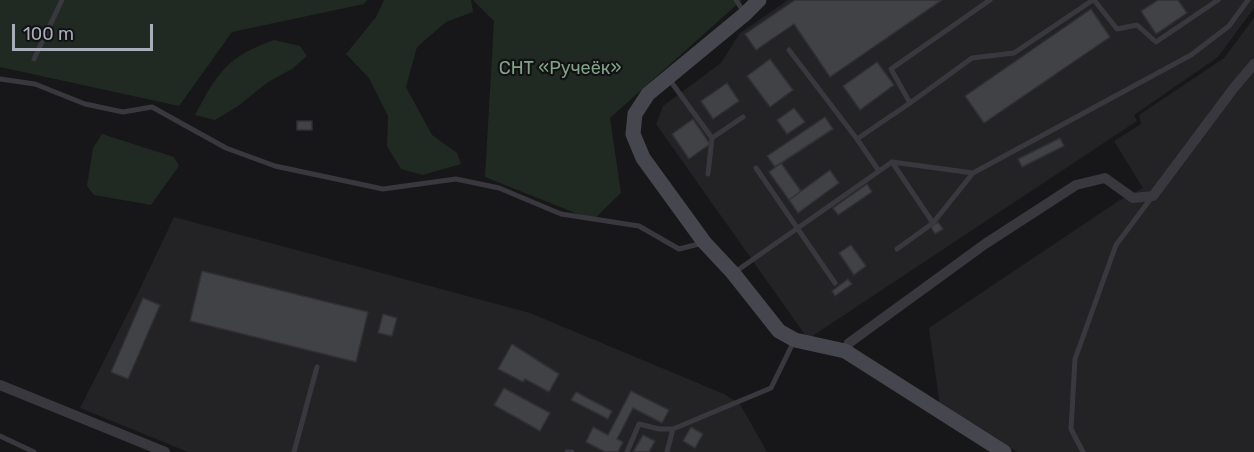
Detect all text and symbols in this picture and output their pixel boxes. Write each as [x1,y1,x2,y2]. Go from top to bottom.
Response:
scale bar [15,12,156,50]
text: 100 m [23,23,74,45]
park label: СНТ «Ручеёк» [499,58,621,80]

